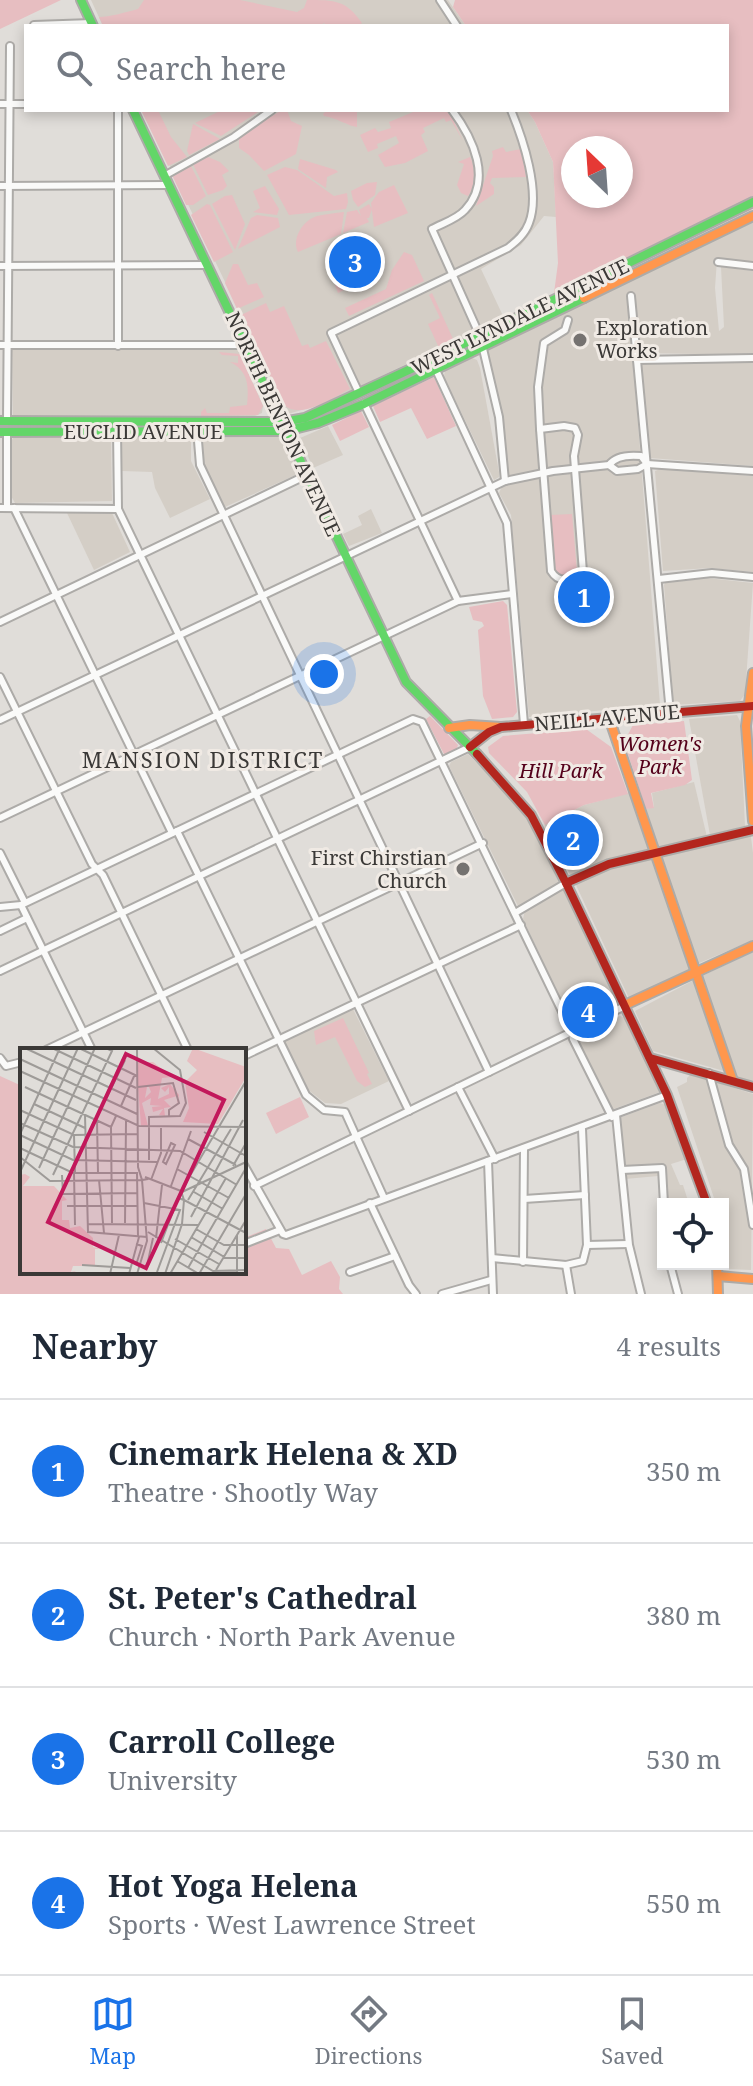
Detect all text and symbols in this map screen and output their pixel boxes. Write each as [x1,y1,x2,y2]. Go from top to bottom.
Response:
search box [24,24,729,112]
icon: search [52,46,96,90]
text: Search here [116,48,286,89]
north arrow [561,136,633,208]
pin: 3 [329,232,381,292]
street label: WEST LYNDALE AVENUE [406,252,633,381]
street label: NORTH BENTON AVENUE [220,307,347,540]
place label: Exploration Works [596,314,708,364]
marker: Exploration Works [571,331,589,349]
street label: EUCLID AVENUE [63,418,223,445]
pin: 1 [558,567,610,627]
your location [304,654,344,694]
street label: NEILL AVENUE [533,698,681,737]
park label: Women's Park [618,730,702,780]
district label: MANSION DISTRICT [82,744,324,774]
park label: Hill Park [518,757,604,784]
pin: 2 [547,810,599,870]
place label: First Chirstian Church [311,844,447,894]
marker: First Chirstian Church [454,860,472,878]
pin: 4 [562,982,614,1042]
inset map [20,1048,246,1274]
map controls [657,1198,729,1270]
button: locate [657,1198,729,1270]
text: Nearby [32,1323,158,1369]
text: 4 results [616,1328,721,1364]
text: Cinemark Helena & XD [108,1433,458,1474]
text: 1 [51,1453,65,1489]
text: 350 m [646,1453,721,1489]
text: Theatre · Shootly Way [108,1474,378,1510]
text: St. Peter's Cathedral [108,1577,417,1618]
text: 2 [51,1597,65,1633]
text: 380 m [646,1597,721,1633]
text: Church · North Park Avenue [108,1618,456,1654]
text: Carroll College [108,1721,336,1762]
text: 3 [51,1741,65,1777]
text: 530 m [646,1741,721,1777]
text: University [108,1762,237,1798]
text: Hot Yoga Helena [108,1865,358,1906]
text: 4 [51,1885,65,1921]
text: 550 m [646,1885,721,1921]
text: Sports · West Lawrence Street [108,1906,476,1942]
tab: Map [89,1992,136,2070]
tab: Directions [315,1992,422,2070]
tab: Saved [601,1992,664,2070]

